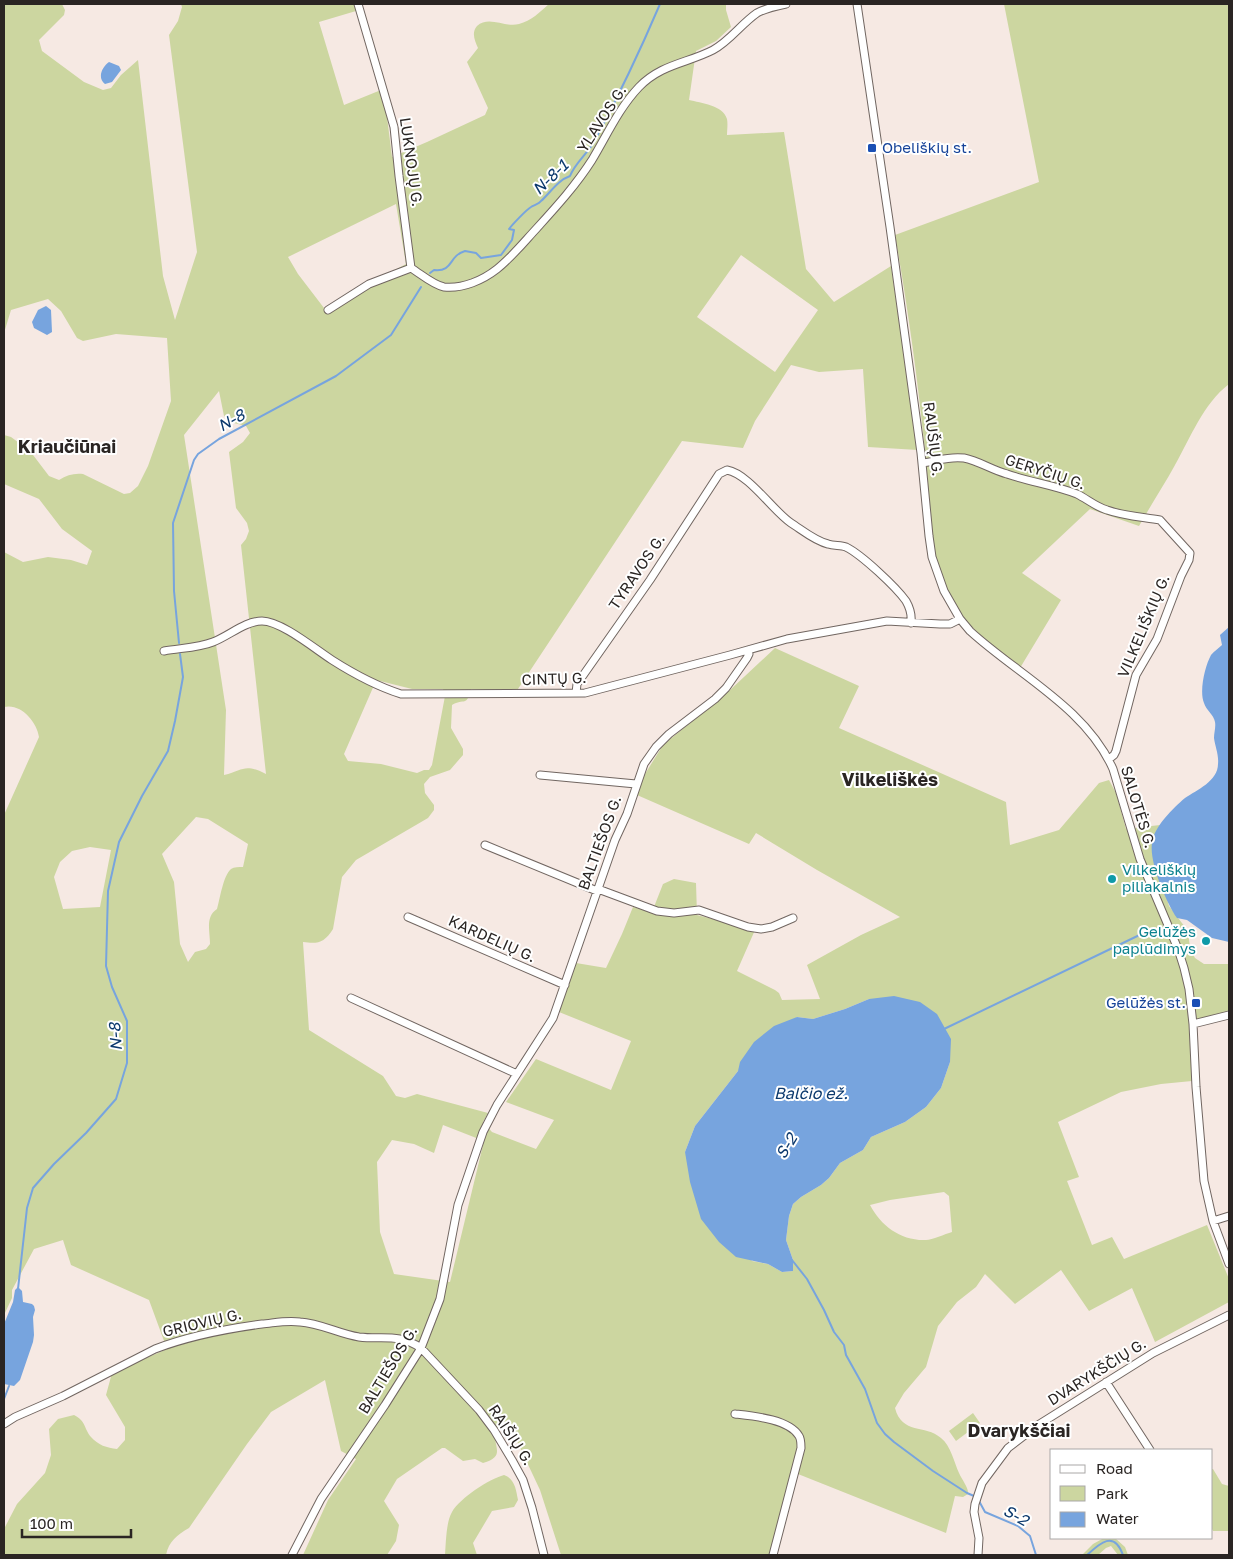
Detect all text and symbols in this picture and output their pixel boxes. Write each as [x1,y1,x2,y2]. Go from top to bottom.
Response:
street label: YLAVOS G. [573,82,629,155]
street label: LUKNOJŲ G. [397,116,427,208]
place label: Obeliškių st. [882,138,972,156]
marker: Obeliškių st. [866,142,878,154]
water label: N-8-1 [528,155,572,199]
street label: RAUŠIŲ G. [921,401,947,477]
water label: N-8 [214,404,249,436]
district label: Kriaučiūnai [18,435,116,457]
street label: GERYČIŲ G. [1003,450,1088,492]
street label: TYRAVOS G. [604,530,668,613]
street label: VILKELIŠKIŲ G. [1113,571,1173,680]
street label: CINTŲ G. [521,668,587,688]
street label: SALOTĖS G. [1118,764,1160,850]
district label: Vilkeliškės [842,768,938,790]
street label: BALTIEŠOS G. [574,793,624,892]
place label: Vilkeliškių piliakalnis [1122,860,1196,895]
marker: Vilkeliškių piliakalnis [1106,873,1118,885]
street label: KARDELIŲ G. [446,911,539,965]
place label: Gelūžės paplūdimys [1113,922,1196,957]
marker: Gelūžės paplūdimys [1200,935,1212,947]
place label: Gelūžės st. [1106,993,1186,1011]
marker: Gelūžės st. [1190,997,1202,1009]
water label: N-8 [104,1021,126,1052]
water label: Balčio ež. [774,1083,848,1103]
water label: S-2 [771,1128,802,1162]
street label: GRIOVIŲ G. [161,1304,243,1340]
street label: BALTIEŠOS G. [354,1322,420,1417]
street label: DVARYKŠČIŲ G. [1044,1334,1149,1409]
street label: RAIŠIŲ G. [486,1401,538,1468]
district label: Dvarykščiai [968,1419,1070,1441]
legend [1050,1449,1213,1539]
text: Road [1096,1459,1133,1477]
text: Park [1096,1484,1129,1502]
water label: S-2 [1000,1500,1034,1531]
scale bar [22,1506,131,1538]
text: Water [1096,1509,1139,1527]
text: 100 m [30,1514,73,1532]

